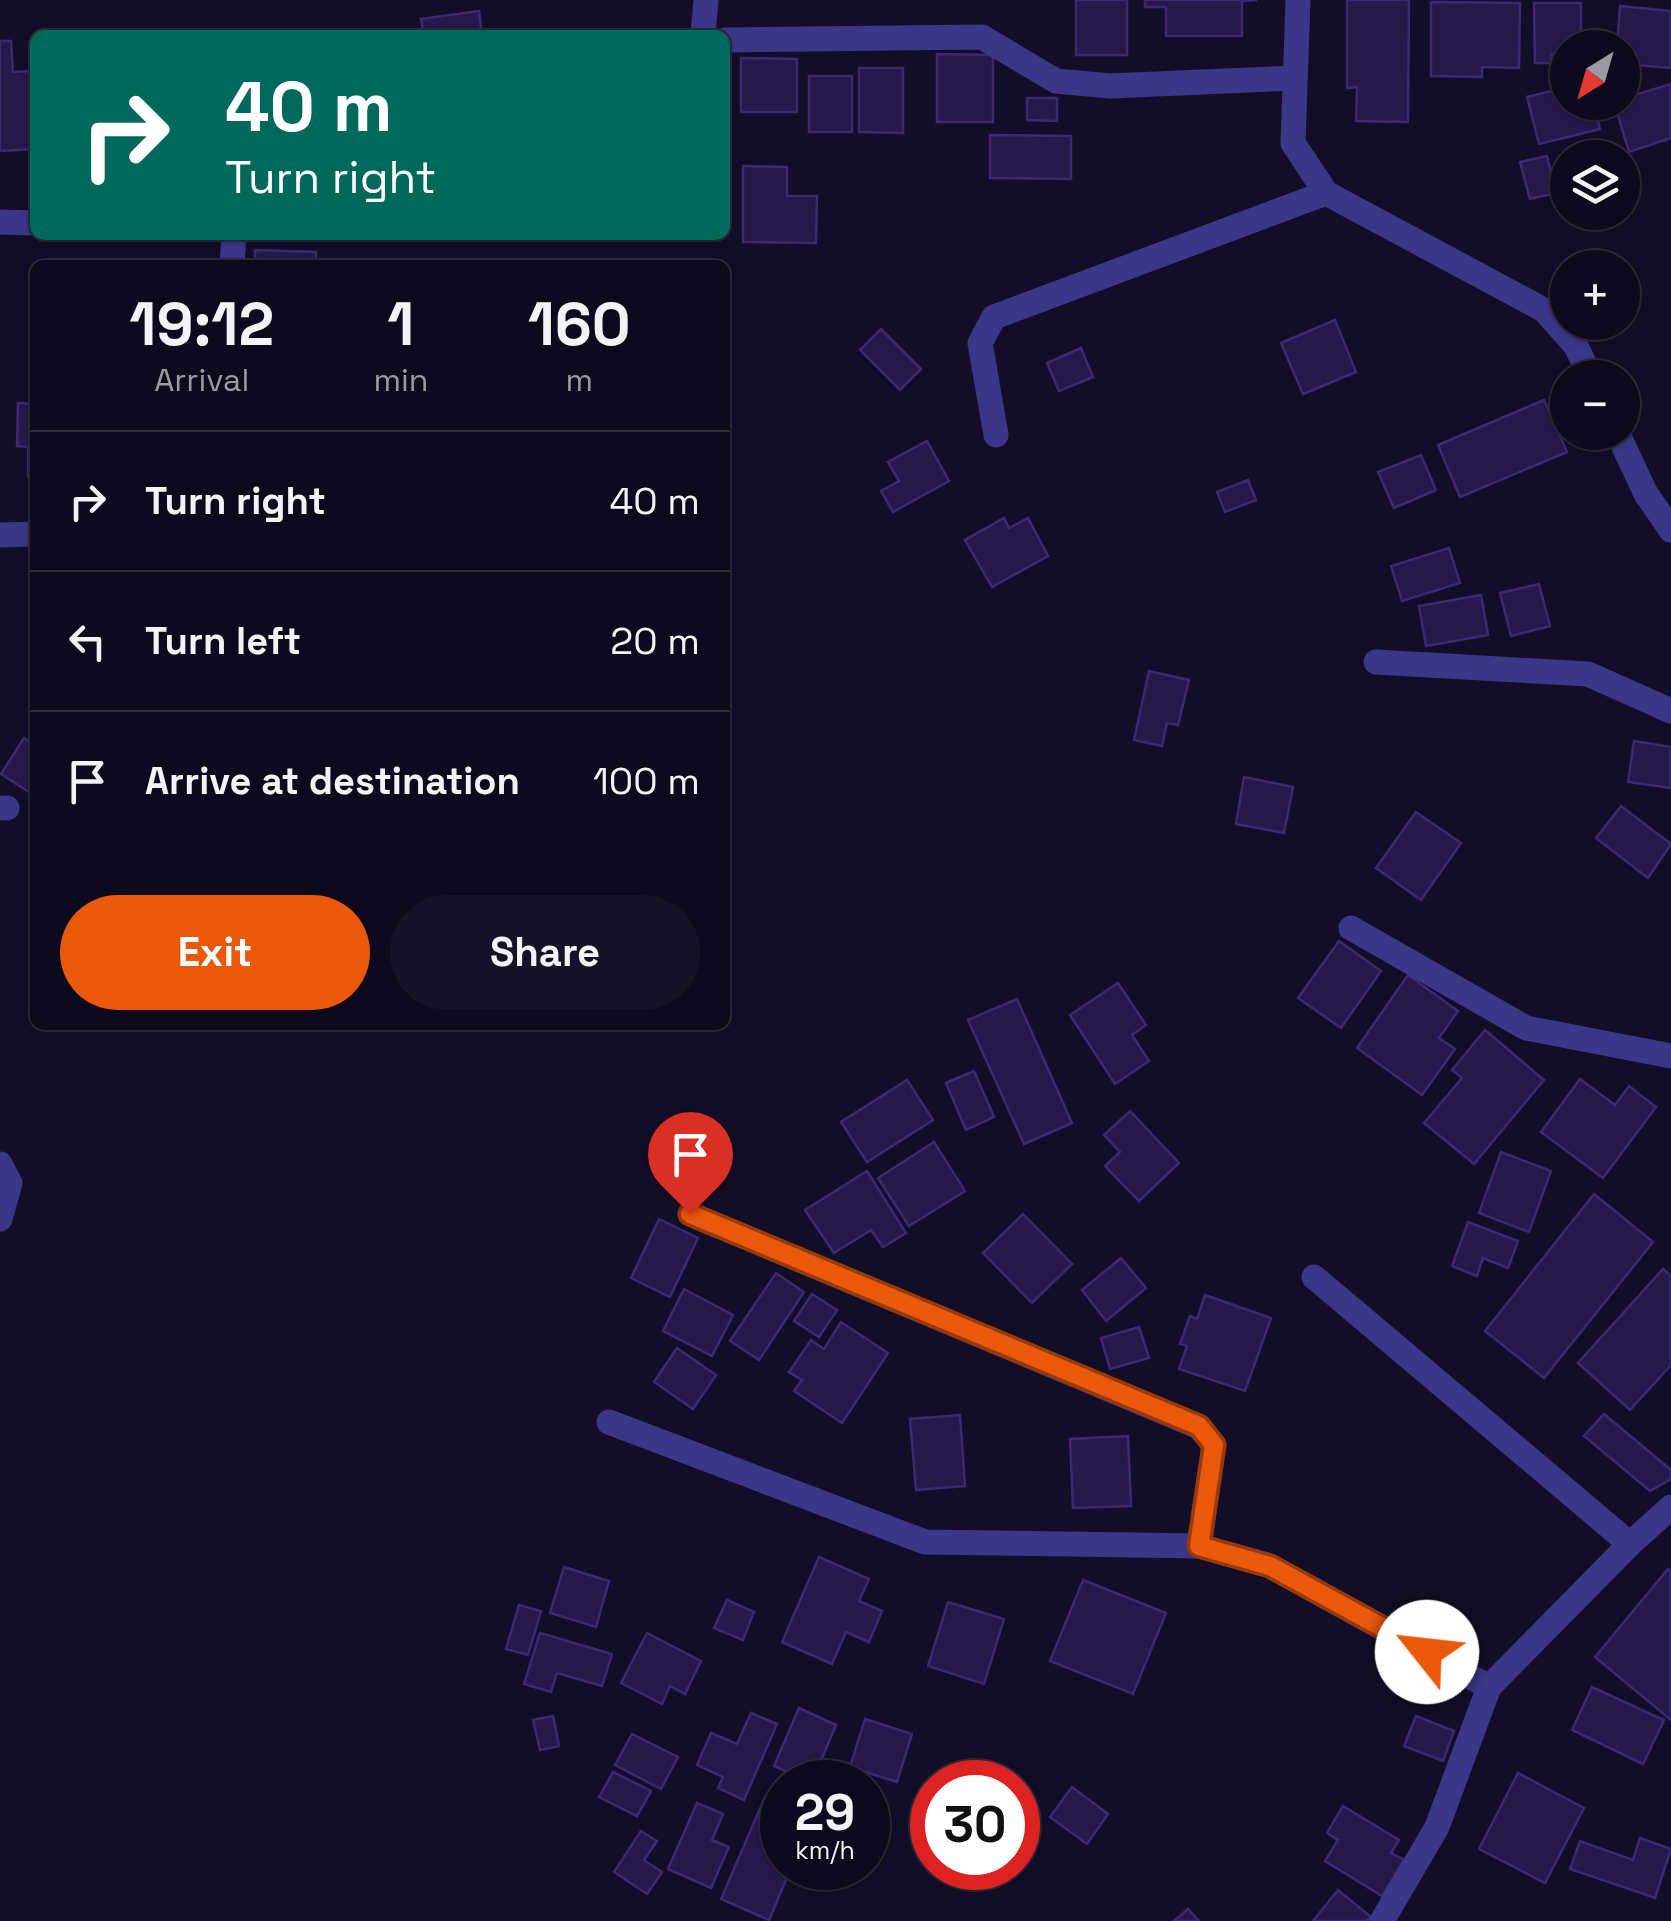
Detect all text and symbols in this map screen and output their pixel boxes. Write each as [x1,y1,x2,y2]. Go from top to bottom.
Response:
north arrow [1550,30,1640,120]
map controls [1550,30,1640,450]
text: 40 m [225,62,392,151]
icon: right [60,70,190,200]
button: layers [1550,140,1640,230]
text: Turn right [225,149,436,206]
button: + [1550,250,1640,340]
text: 19:12 [129,286,274,363]
text: 1 [387,286,414,363]
text: 160 [528,286,631,363]
text: Arrival [154,360,249,400]
text: min [373,360,428,400]
text: m [565,360,593,400]
button: − [1550,360,1640,450]
icon: right [60,474,115,529]
text: Turn right [145,477,326,525]
text: 40 m [609,477,700,525]
icon: left [60,614,115,669]
text: Turn left [145,617,301,665]
text: 20 m [610,617,700,665]
icon: arrive [60,754,115,809]
text: Arrive at destination [145,757,520,805]
text: 100 m [593,757,700,805]
button: Exit [60,895,370,1010]
button: Share [390,895,700,1010]
pin [648,1112,733,1215]
icon: arrive [663,1127,718,1182]
position arrow [1375,1600,1479,1704]
speed limit sign: 30 [910,1760,1040,1890]
text: 29 [795,1781,855,1845]
text: km/h [795,1834,855,1866]

